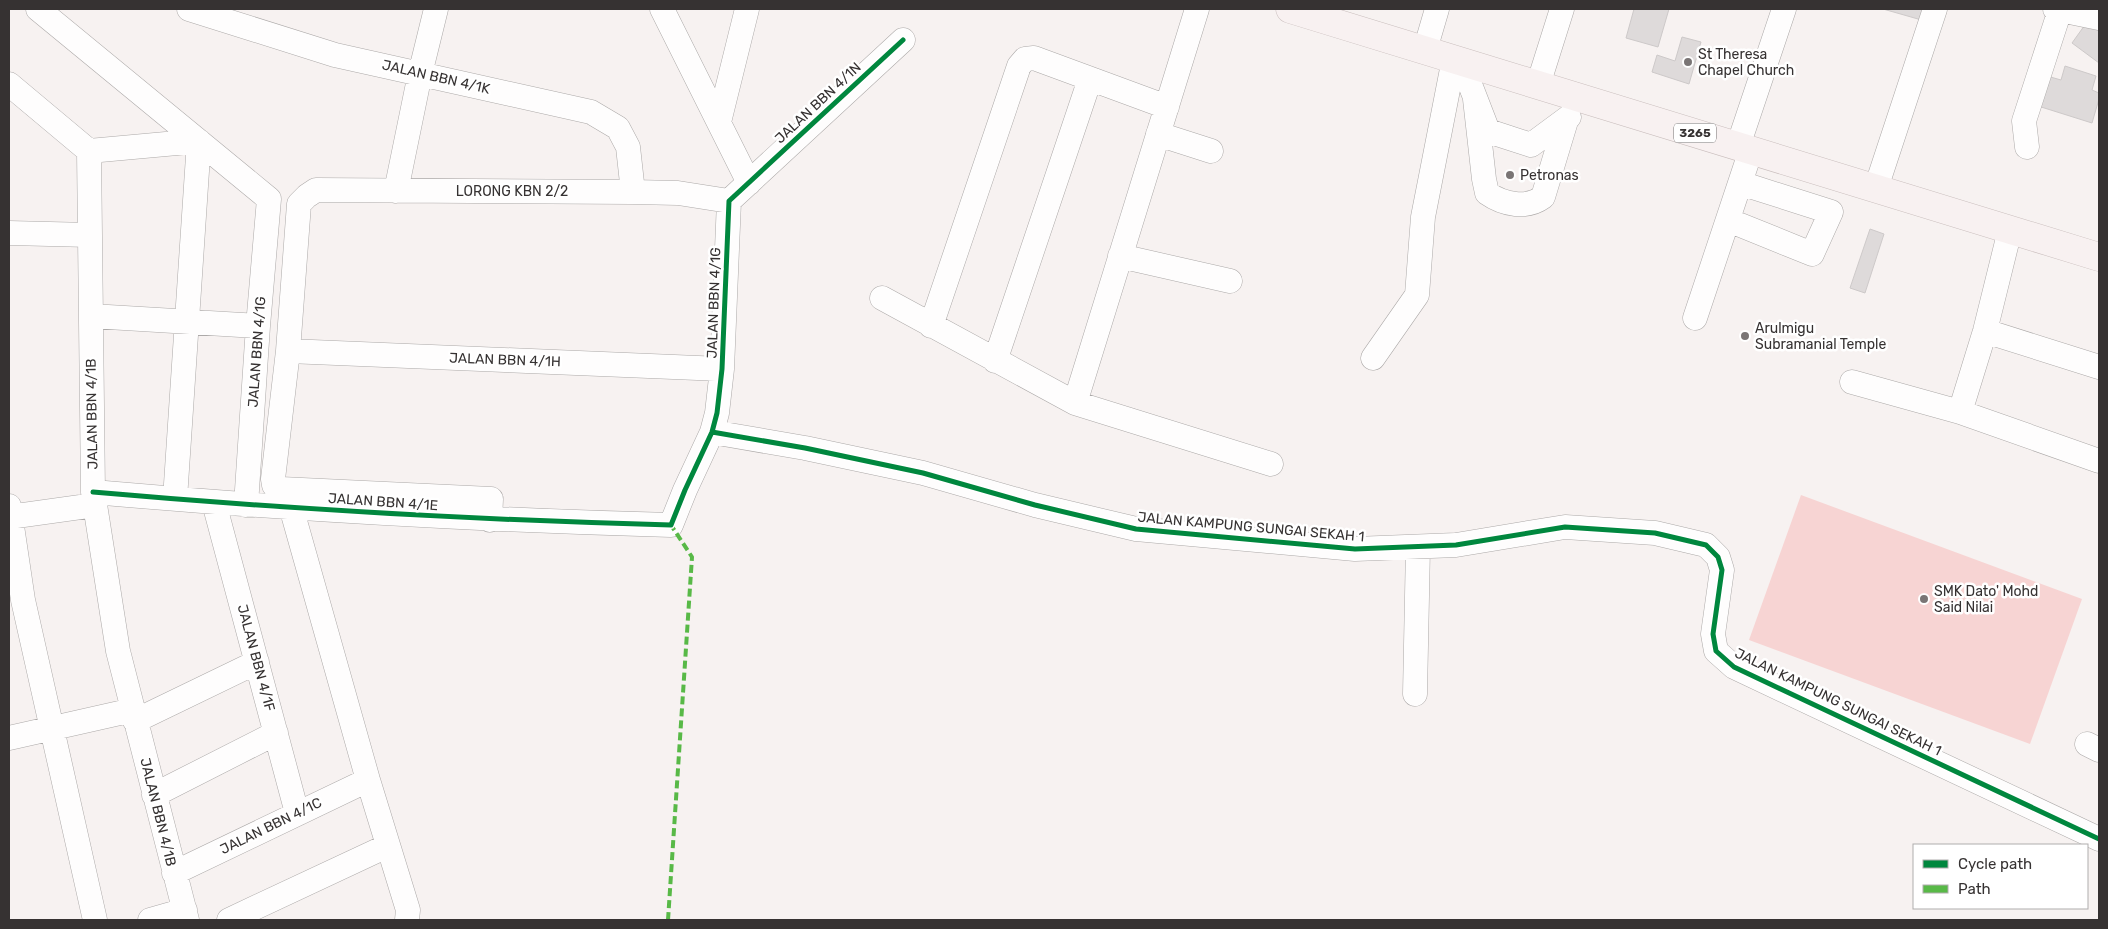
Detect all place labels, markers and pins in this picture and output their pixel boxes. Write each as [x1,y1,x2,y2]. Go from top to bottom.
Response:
place label: St Theresa Chapel Church [1698,46,1794,79]
marker: St Theresa Chapel Church [1682,56,1694,68]
place label: Petronas [1520,167,1579,184]
marker: Petronas [1504,169,1516,181]
place label: Arulmigu Subramanial Temple [1755,320,1886,353]
marker: Arulmigu Subramanial Temple [1739,330,1751,342]
place label: SMK Dato' Mohd Said Nilai [1934,583,2038,616]
marker: SMK Dato' Mohd Said Nilai [1918,593,1930,605]

